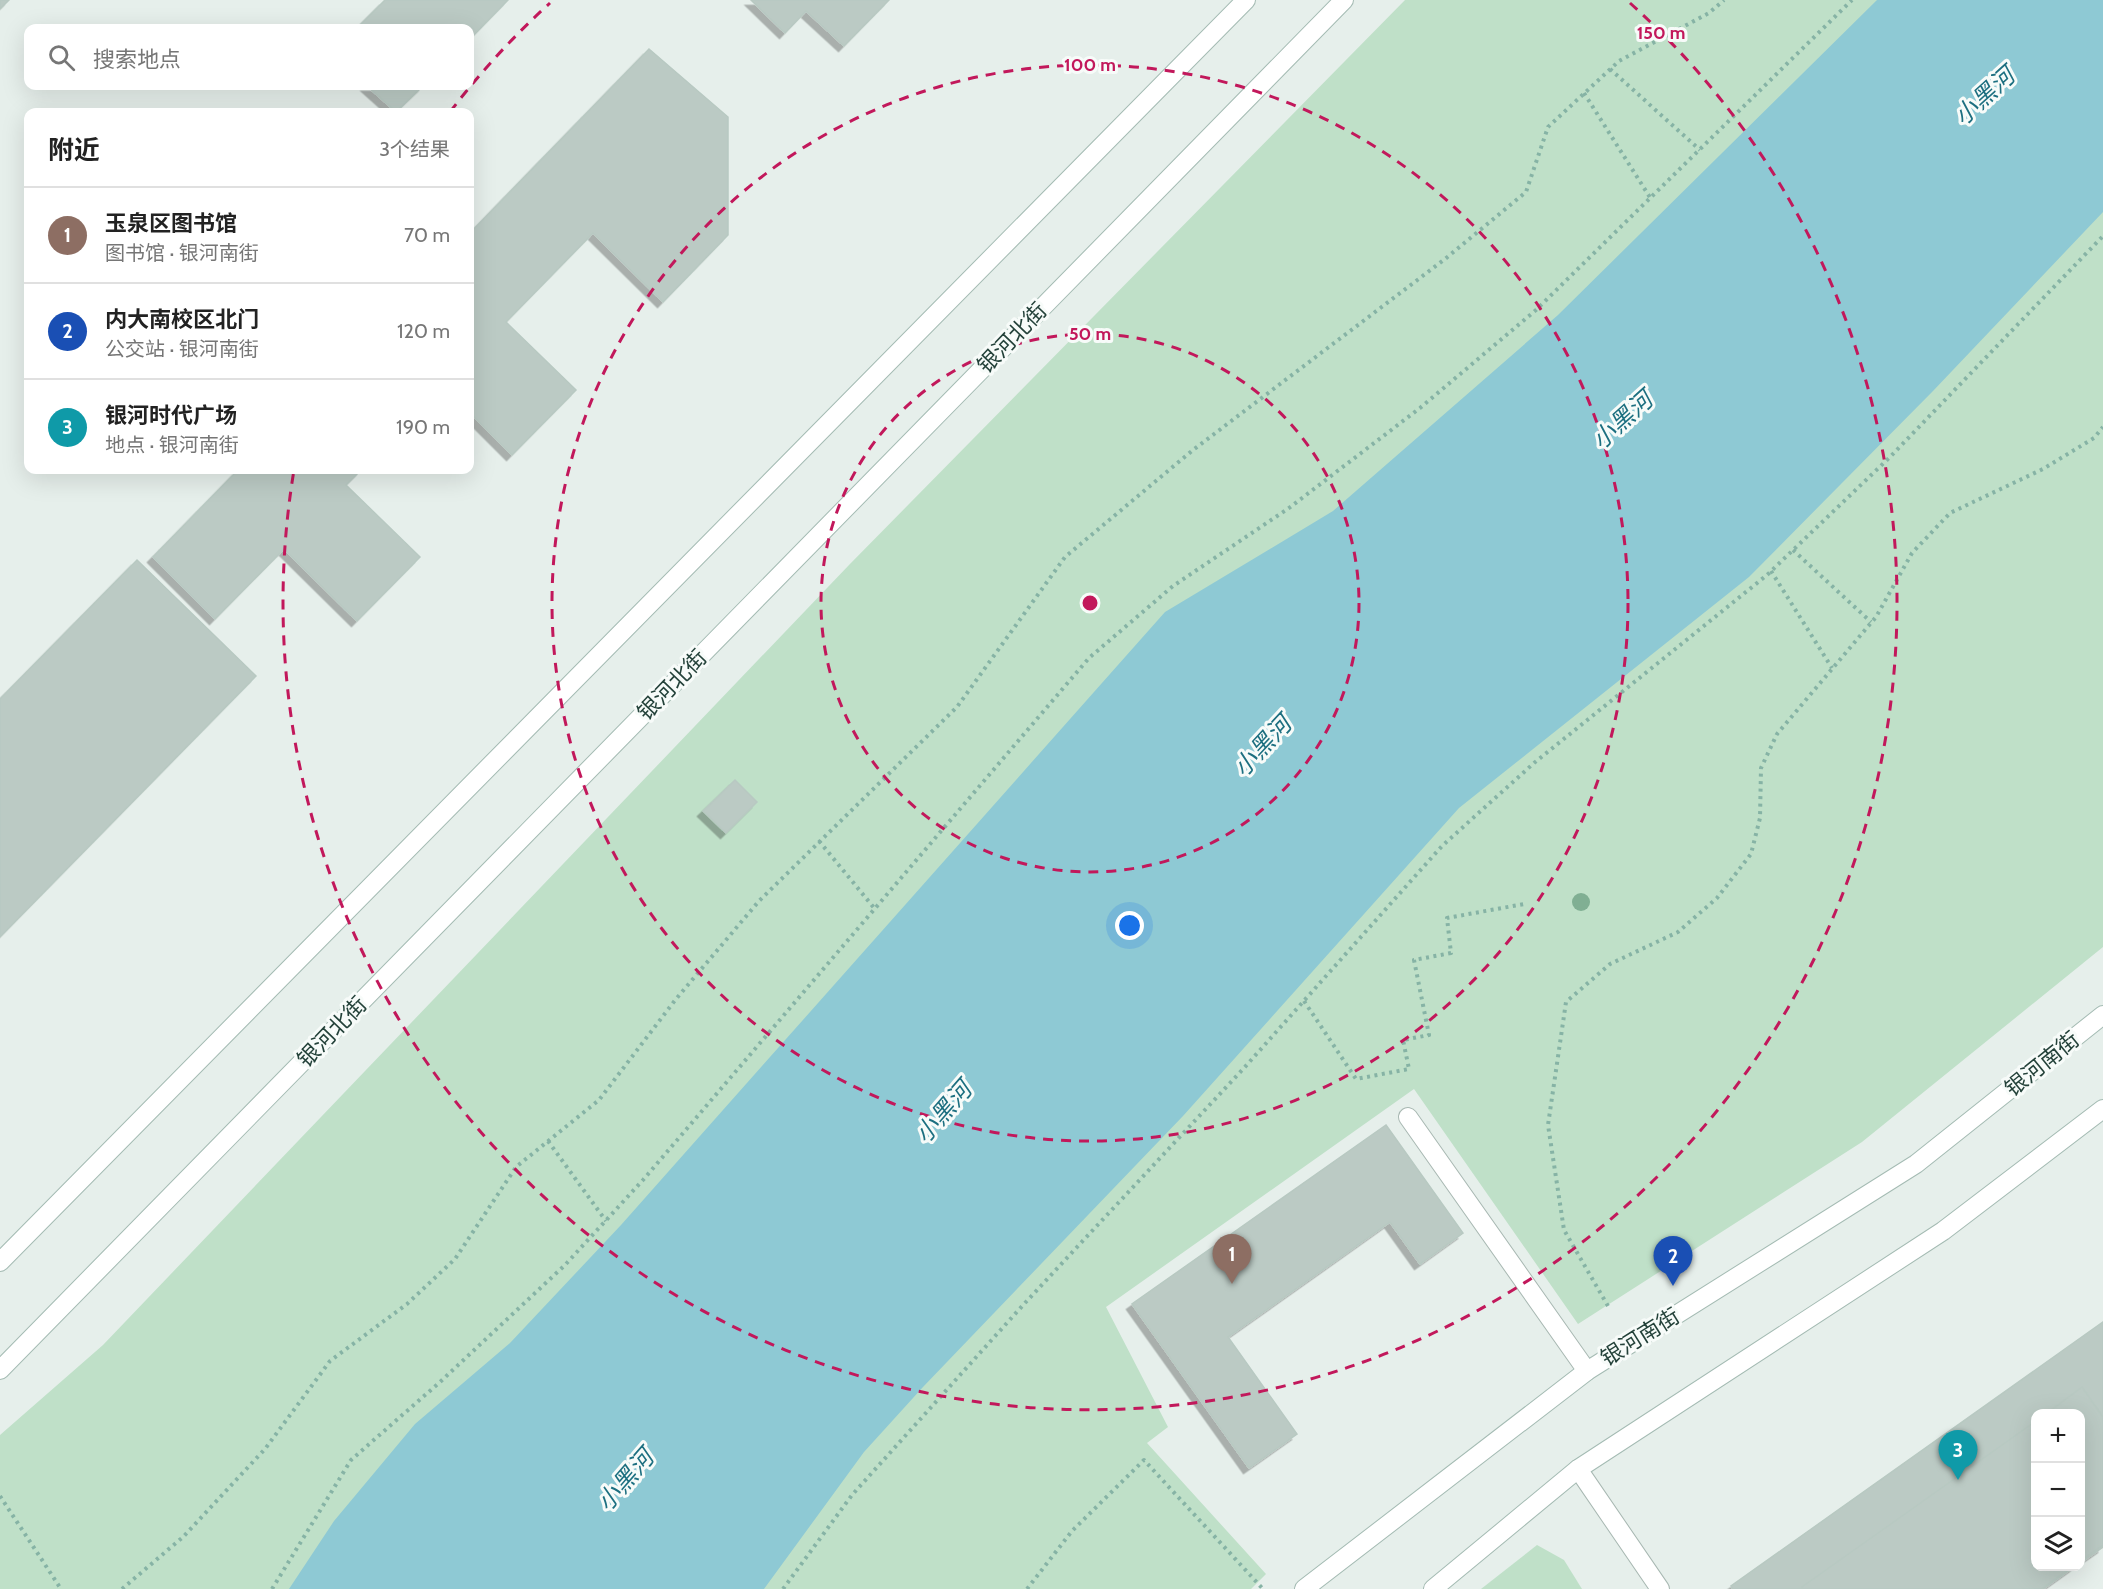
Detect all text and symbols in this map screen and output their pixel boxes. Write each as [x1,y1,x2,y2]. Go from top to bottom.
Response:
text: 150 m [1637,22,1685,44]
search box [24,24,474,90]
icon: search [45,41,78,74]
text: 搜索地点 [93,46,181,73]
text: 100 m [1064,54,1116,76]
water label: 小黑河 [1948,58,2023,131]
text: 附近 [48,134,100,166]
text: 3个结果 [379,137,450,161]
text: 玉泉区图书馆 [105,210,237,237]
text: 1 [64,223,71,247]
text: 70 m [404,223,450,247]
text: 图书馆 · 银河南街 [105,241,259,265]
street label: 银河北街 [972,297,1052,379]
text: 内大南校区北门 [105,306,259,333]
text: 2 [62,319,73,343]
text: 120 m [397,319,450,343]
text: 50 m [1069,323,1111,345]
text: 公交站 · 银河南街 [105,337,259,361]
water label: 小黑河 [1586,382,1661,455]
text: 银河时代广场 [105,402,237,429]
text: 3 [62,415,73,439]
text: 190 m [396,415,450,439]
text: 地点 · 银河南街 [105,433,239,457]
centre of rings [1080,593,1100,613]
street label: 银河北街 [632,644,712,726]
water label: 小黑河 [1227,707,1300,782]
your location [1115,911,1144,940]
street label: 银河北街 [292,991,372,1073]
street label: 银河南街 [1999,1026,2085,1102]
water label: 小黑河 [908,1072,980,1149]
pin: 1 [1212,1234,1252,1284]
pin: 2 [1654,1236,1692,1286]
street label: 银河南街 [1596,1302,1684,1372]
map controls [2031,1409,2085,1571]
button: + [2031,1409,2085,1463]
pin: 3 [1938,1430,1978,1480]
water label: 小黑河 [590,1440,662,1517]
button: − [2031,1463,2085,1517]
button: layers [2031,1517,2085,1571]

